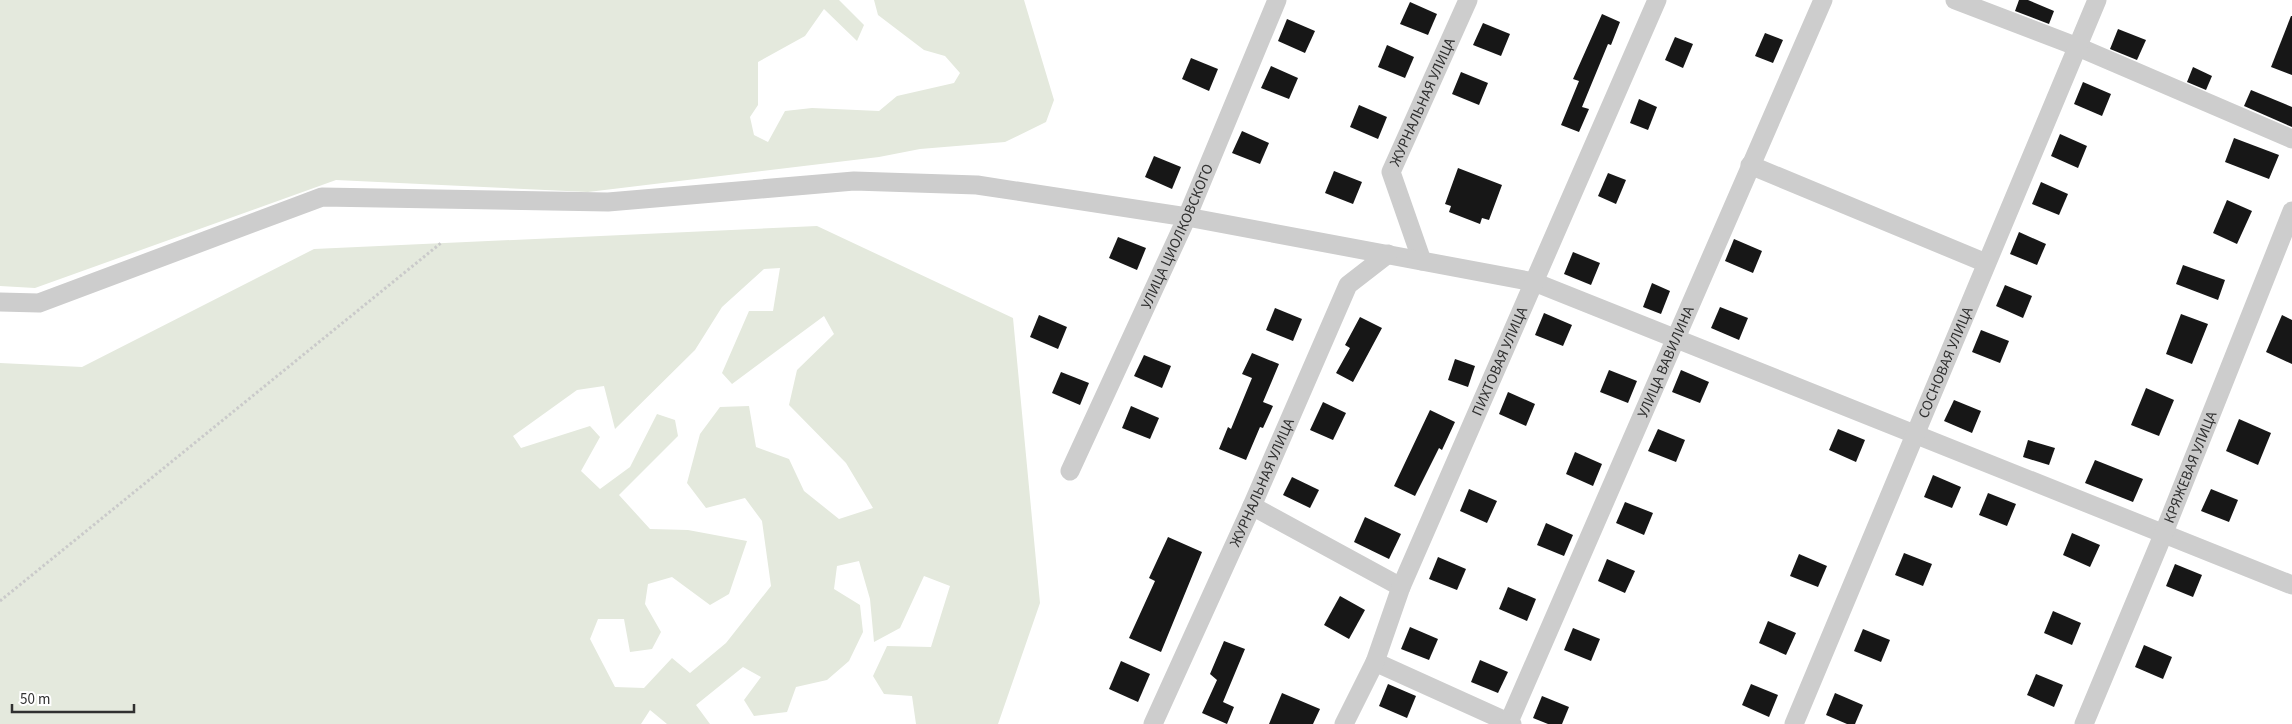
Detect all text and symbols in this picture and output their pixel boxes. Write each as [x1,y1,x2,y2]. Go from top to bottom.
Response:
street label: ЖУРНАЛЬНАЯ УЛИЦА [1385,34,1461,170]
street label: УЛИЦА ЦИОЛКОВСКОГО [1136,161,1219,312]
street label: УЛИЦА ВАВИЛИНА [1632,302,1700,421]
street label: ПИХТОВАЯ УЛИЦА [1467,303,1533,419]
street label: СОСНОВАЯ УЛИЦА [1913,303,1979,422]
street label: КРЯЖЕВАЯ УЛИЦА [2159,407,2223,526]
street label: ЖУРНАЛЬНАЯ УЛИЦА [1225,414,1300,550]
scale bar [12,682,135,714]
text: 50 m [20,689,50,710]

